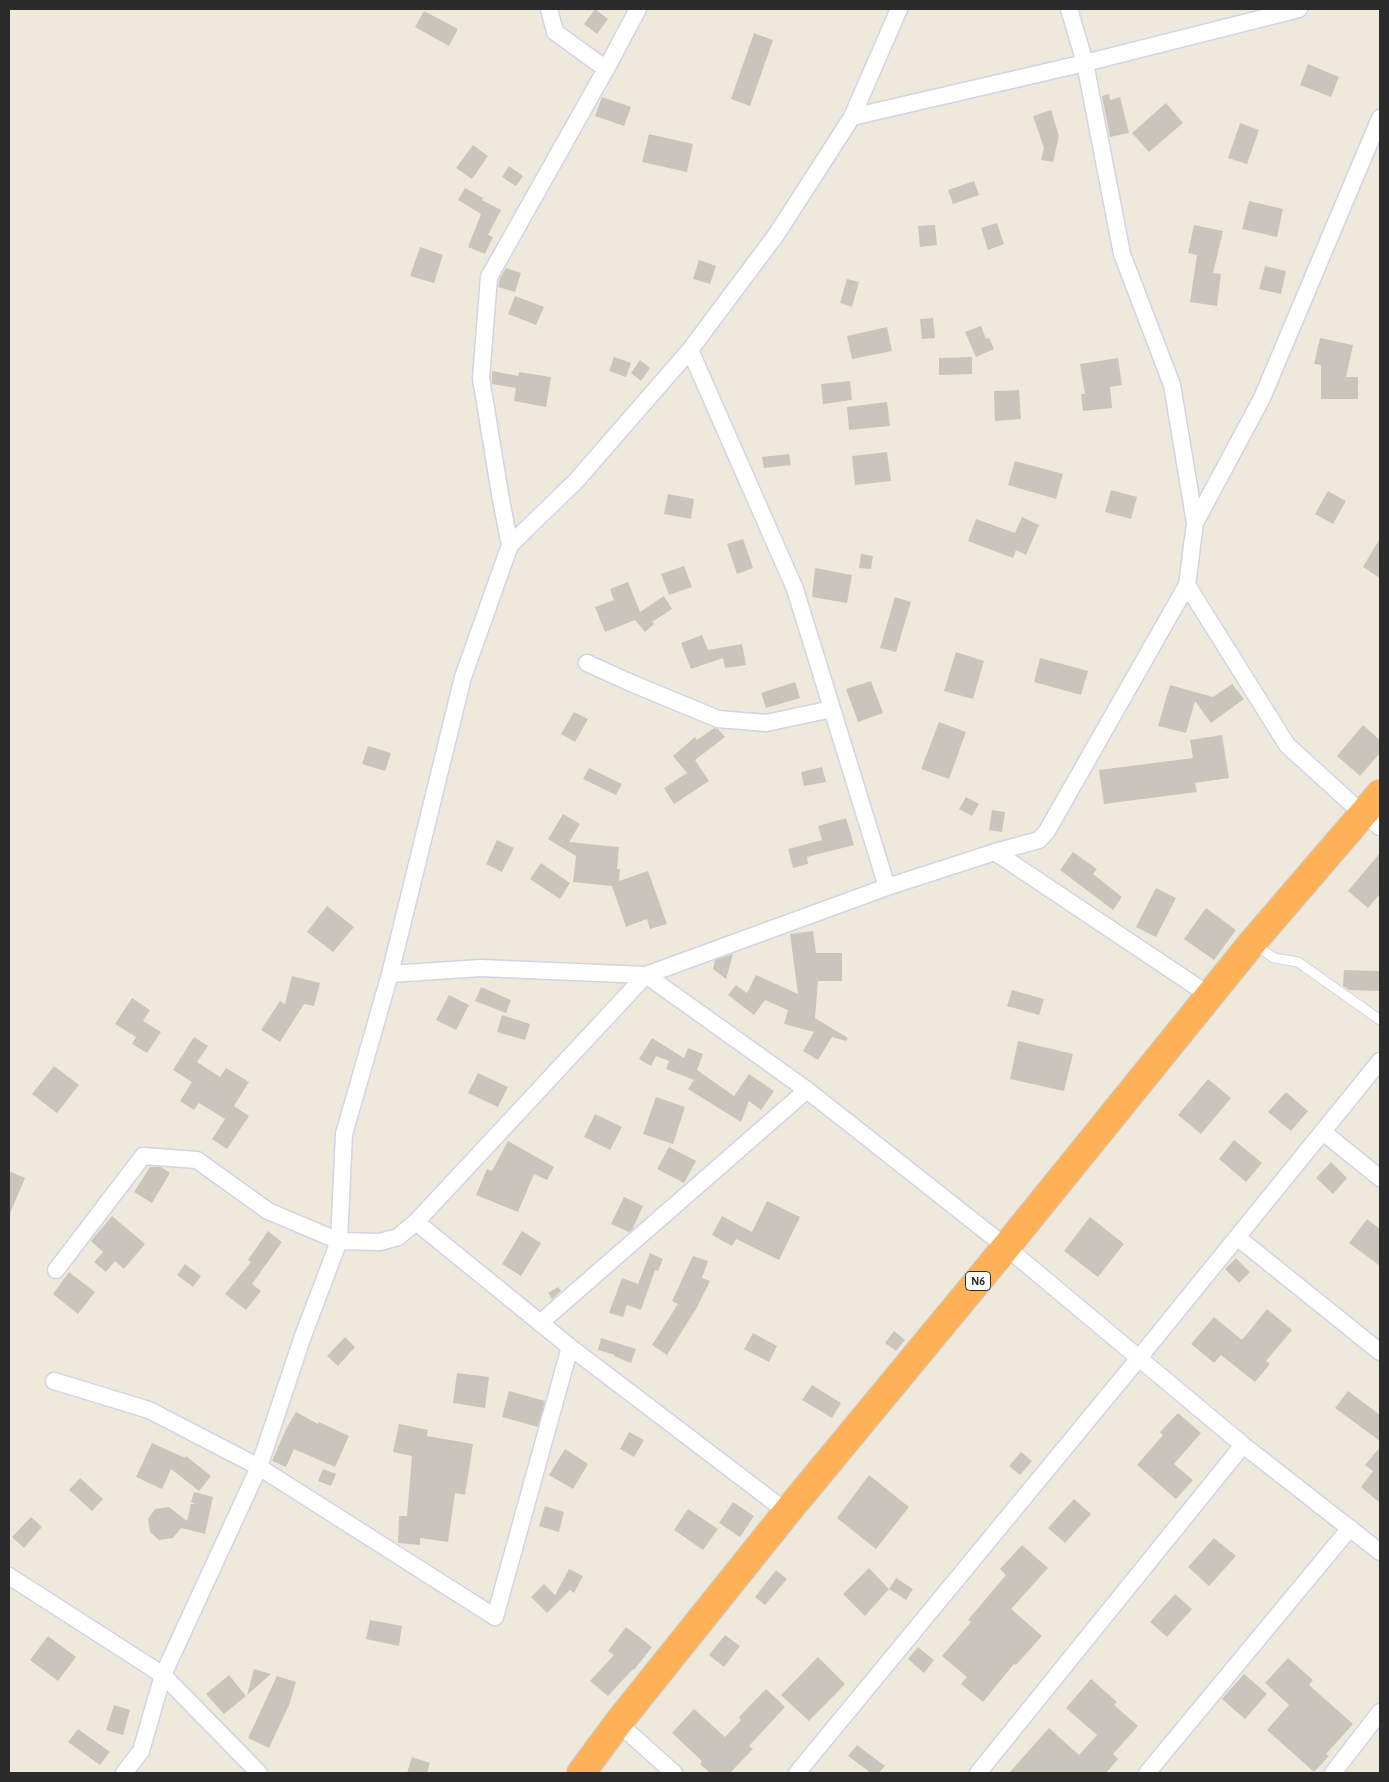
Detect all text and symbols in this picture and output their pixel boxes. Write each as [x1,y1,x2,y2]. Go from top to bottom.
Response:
road number: N6 [966,1272,990,1290]

